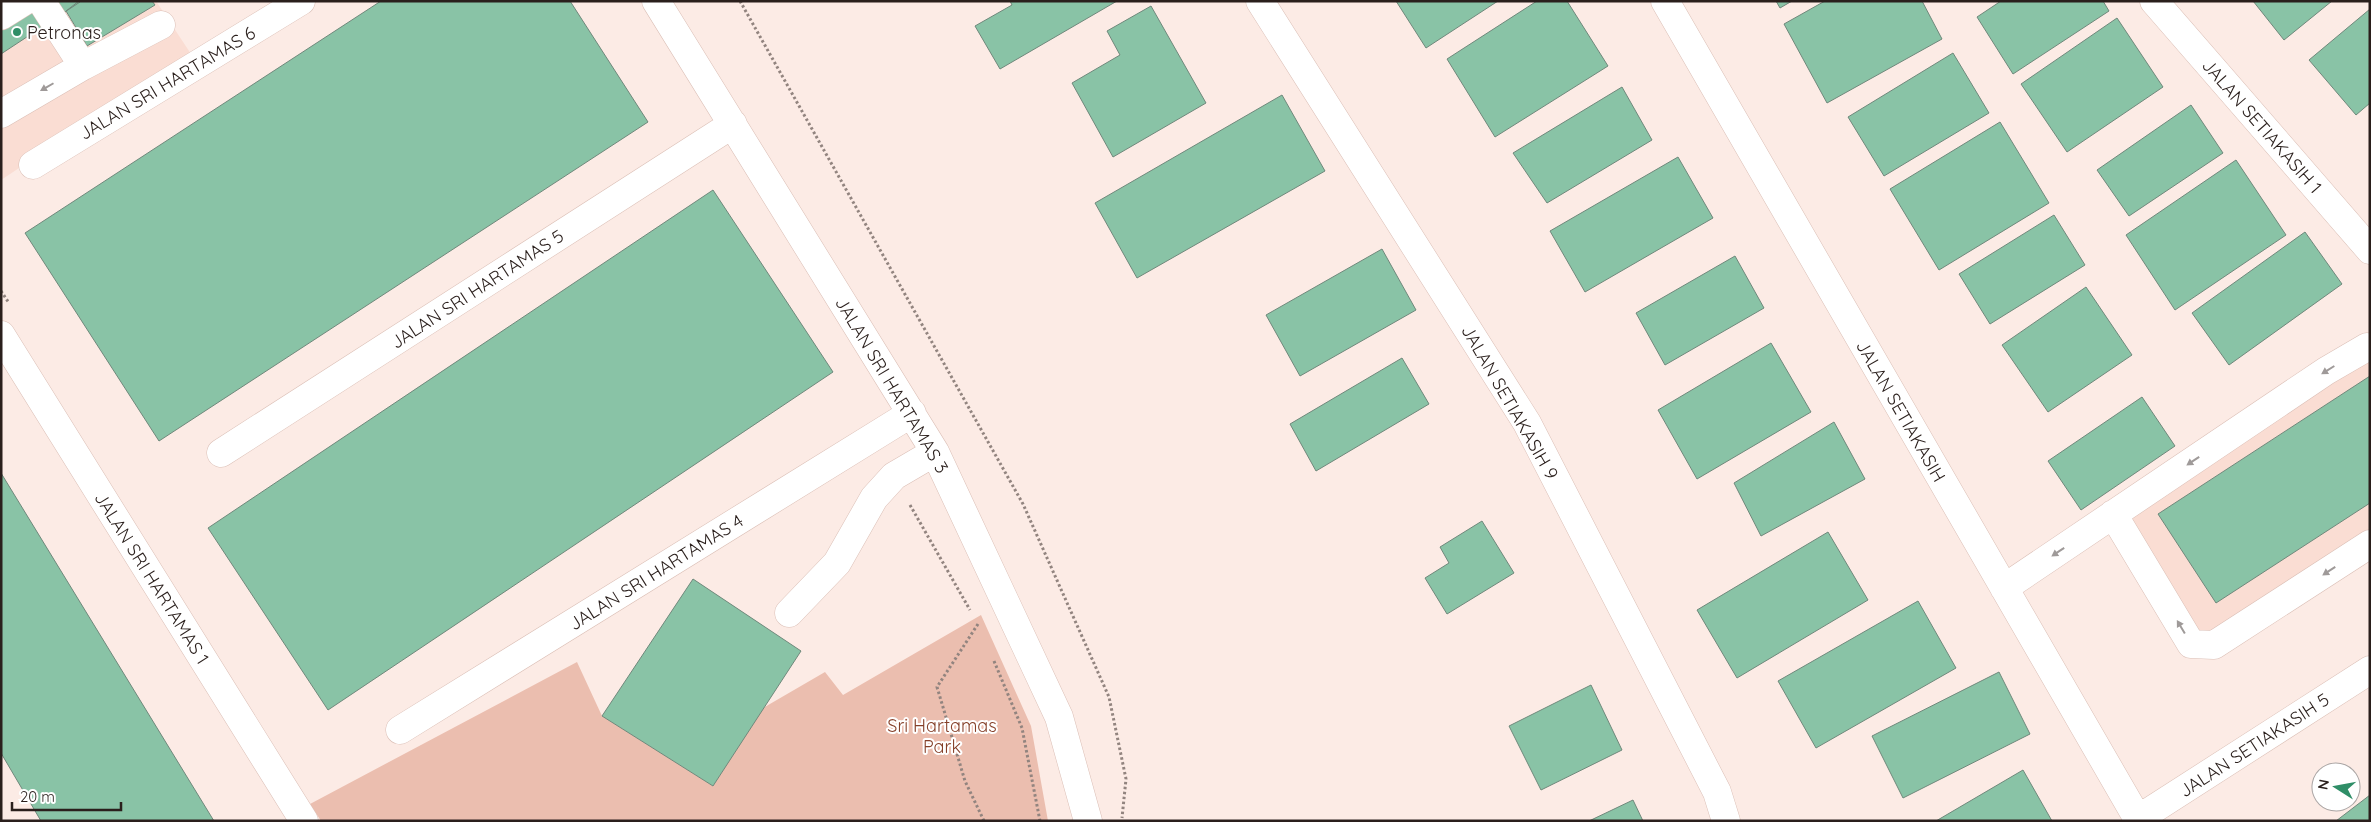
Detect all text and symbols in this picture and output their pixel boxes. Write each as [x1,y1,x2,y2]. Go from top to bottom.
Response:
place label: Petronas [27,21,101,44]
street label: JALAN SRI HARTAMAS 6 [75,21,260,145]
marker: Petronas [11,26,23,38]
street label: JALAN SETIAKASIH 1 [2197,54,2327,198]
one-way arrow [40,83,55,91]
street label: JALAN SRI HARTAMAS 5 [386,224,568,354]
street label: JALAN SRI HARTAMAS 3 [830,293,954,477]
street label: JALAN SETIAKASIH 9 [1456,321,1564,483]
street label: JALAN SETIAKASIH [1851,336,1951,486]
one-way arrow [2321,366,2334,375]
one-way arrow [2186,456,2199,466]
street label: JALAN SRI HARTAMAS 1 [90,488,214,668]
street label: JALAN SRI HARTAMAS 4 [564,509,748,635]
one-way arrow [2051,547,2065,557]
one-way arrow [2322,566,2335,576]
one-way arrow [2176,620,2185,633]
street label: JALAN SETIAKASIH 5 [2175,688,2333,802]
park label: Sri Hartamas Park [887,714,997,758]
north arrow [2311,762,2361,812]
scale bar [12,780,121,812]
text: 20 m [20,787,55,806]

